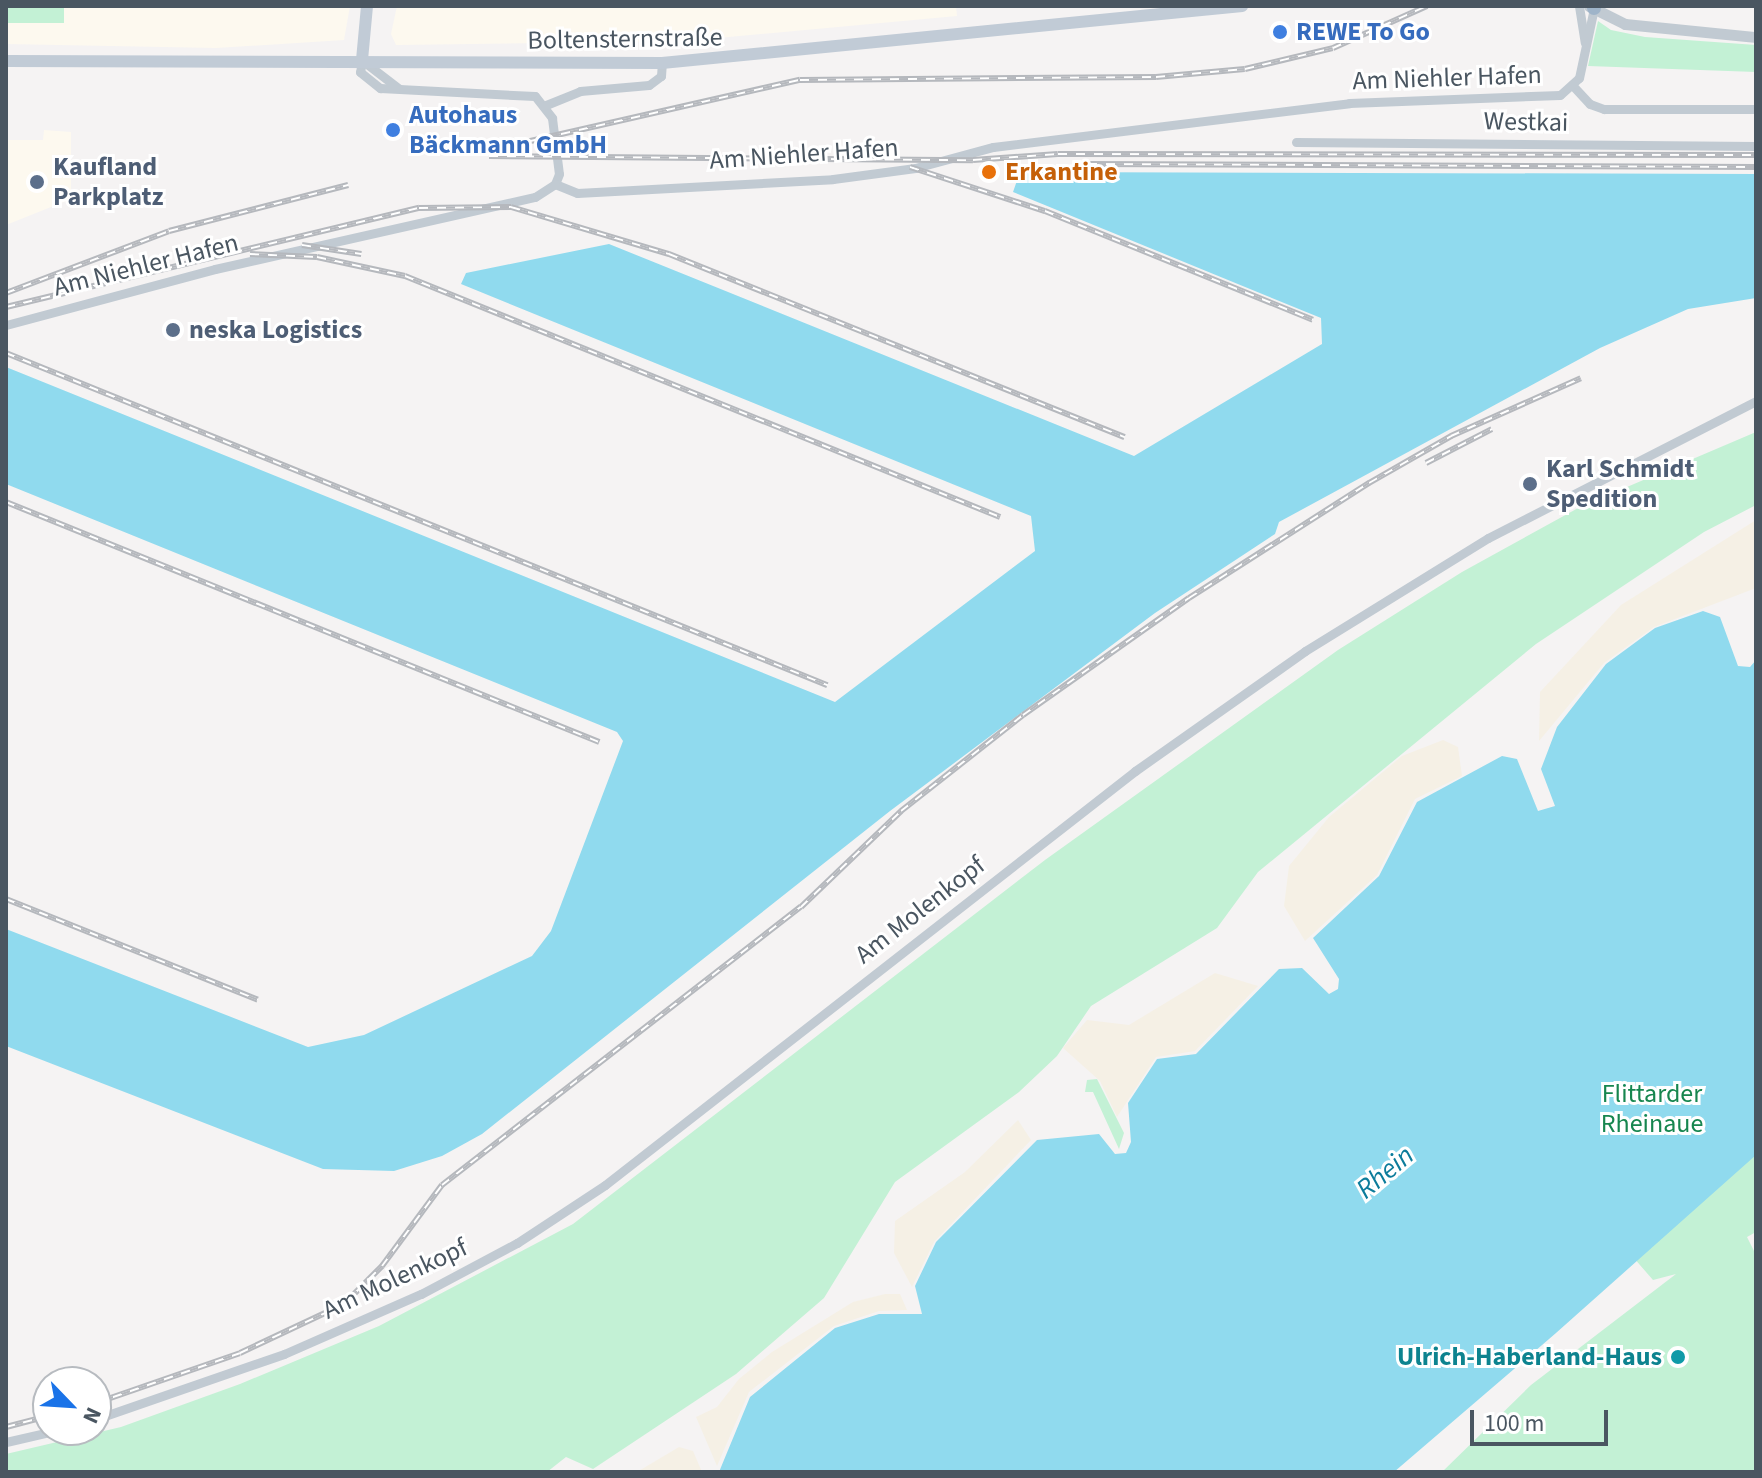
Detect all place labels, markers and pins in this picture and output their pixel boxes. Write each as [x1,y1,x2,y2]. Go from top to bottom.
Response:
place label: REWE To Go [1296,16,1430,48]
marker: REWE To Go [1271,23,1289,41]
place label: Autohaus Bäckmann GmbH [409,99,607,160]
marker: Autohaus Bäckmann GmbH [384,121,402,139]
place label: Kaufland Parkplatz [53,151,163,212]
place label: Erkantine [1005,156,1118,188]
marker: Erkantine [980,163,998,181]
marker: Kaufland Parkplatz [28,173,46,191]
place label: neska Logistics [189,314,362,346]
marker: neska Logistics [164,321,182,339]
place label: Karl Schmidt Spedition [1546,453,1694,514]
marker: Karl Schmidt Spedition [1521,475,1539,493]
place label: Ulrich-Haberland-Haus [1397,1341,1662,1373]
marker: Ulrich-Haberland-Haus [1669,1348,1687,1366]

